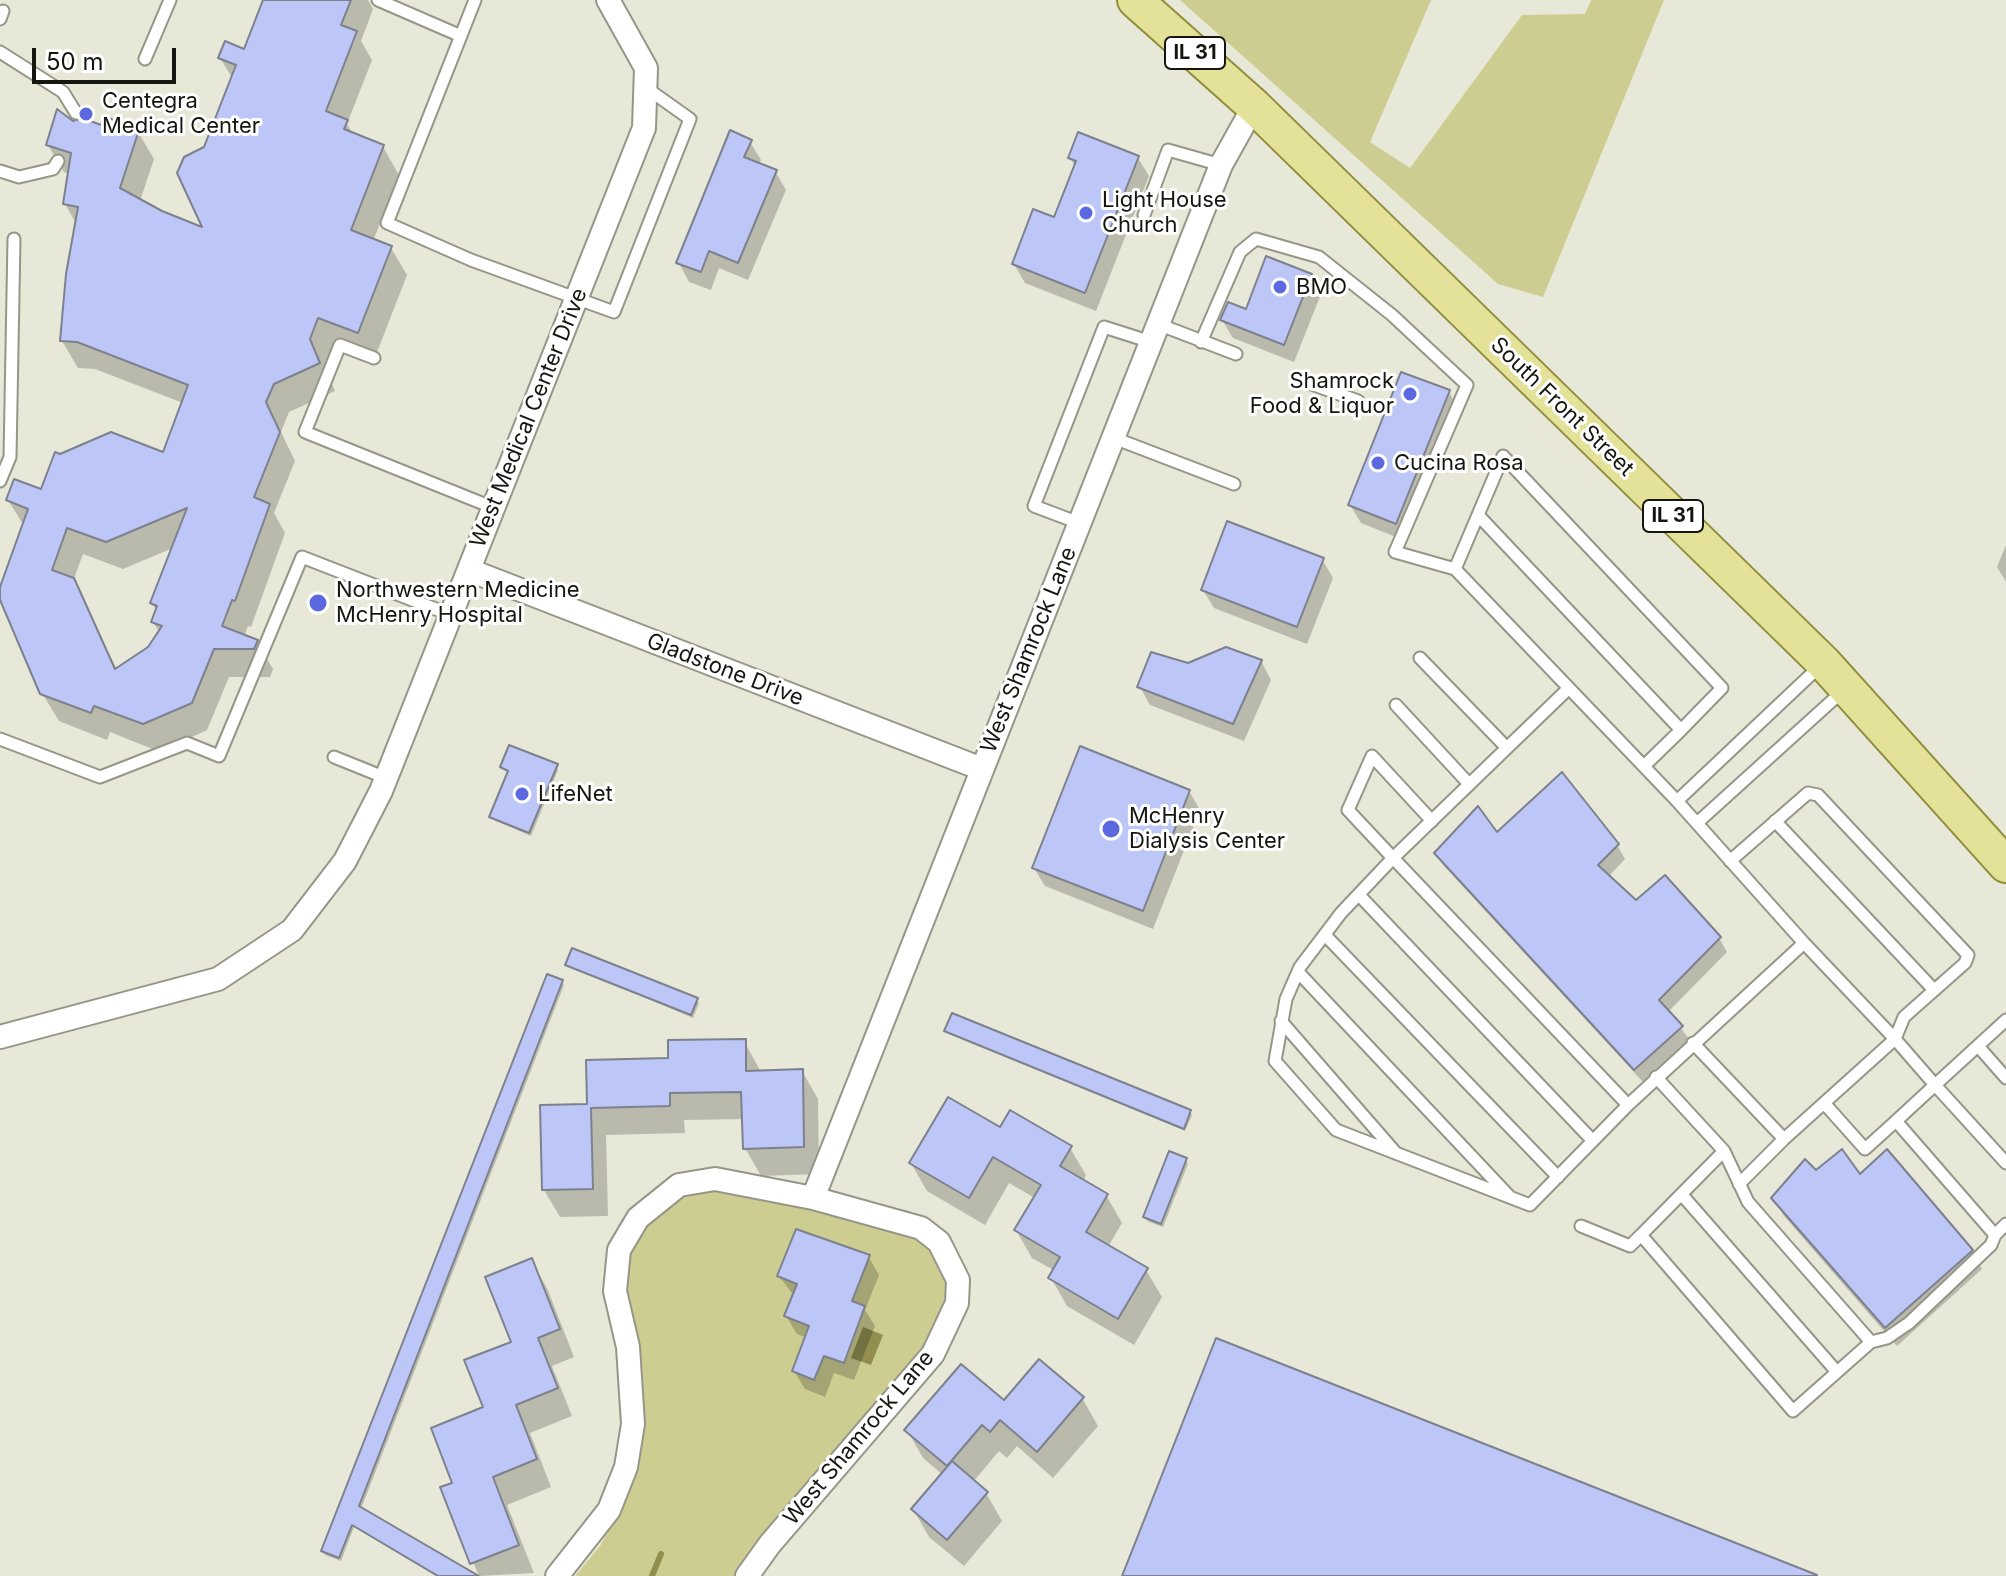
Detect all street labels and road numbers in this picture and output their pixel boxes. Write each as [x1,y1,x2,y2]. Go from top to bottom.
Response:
road number: IL 31 [1165,37,1225,69]
street label: West Medical Center Drive [465,285,593,551]
street label: South Front Street [1485,332,1639,482]
road number: IL 31 [1643,500,1703,532]
street label: West Shamrock Lane [976,543,1082,757]
street label: Gladstone Drive [643,628,807,712]
street label: West Shamrock Lane [778,1345,940,1531]

